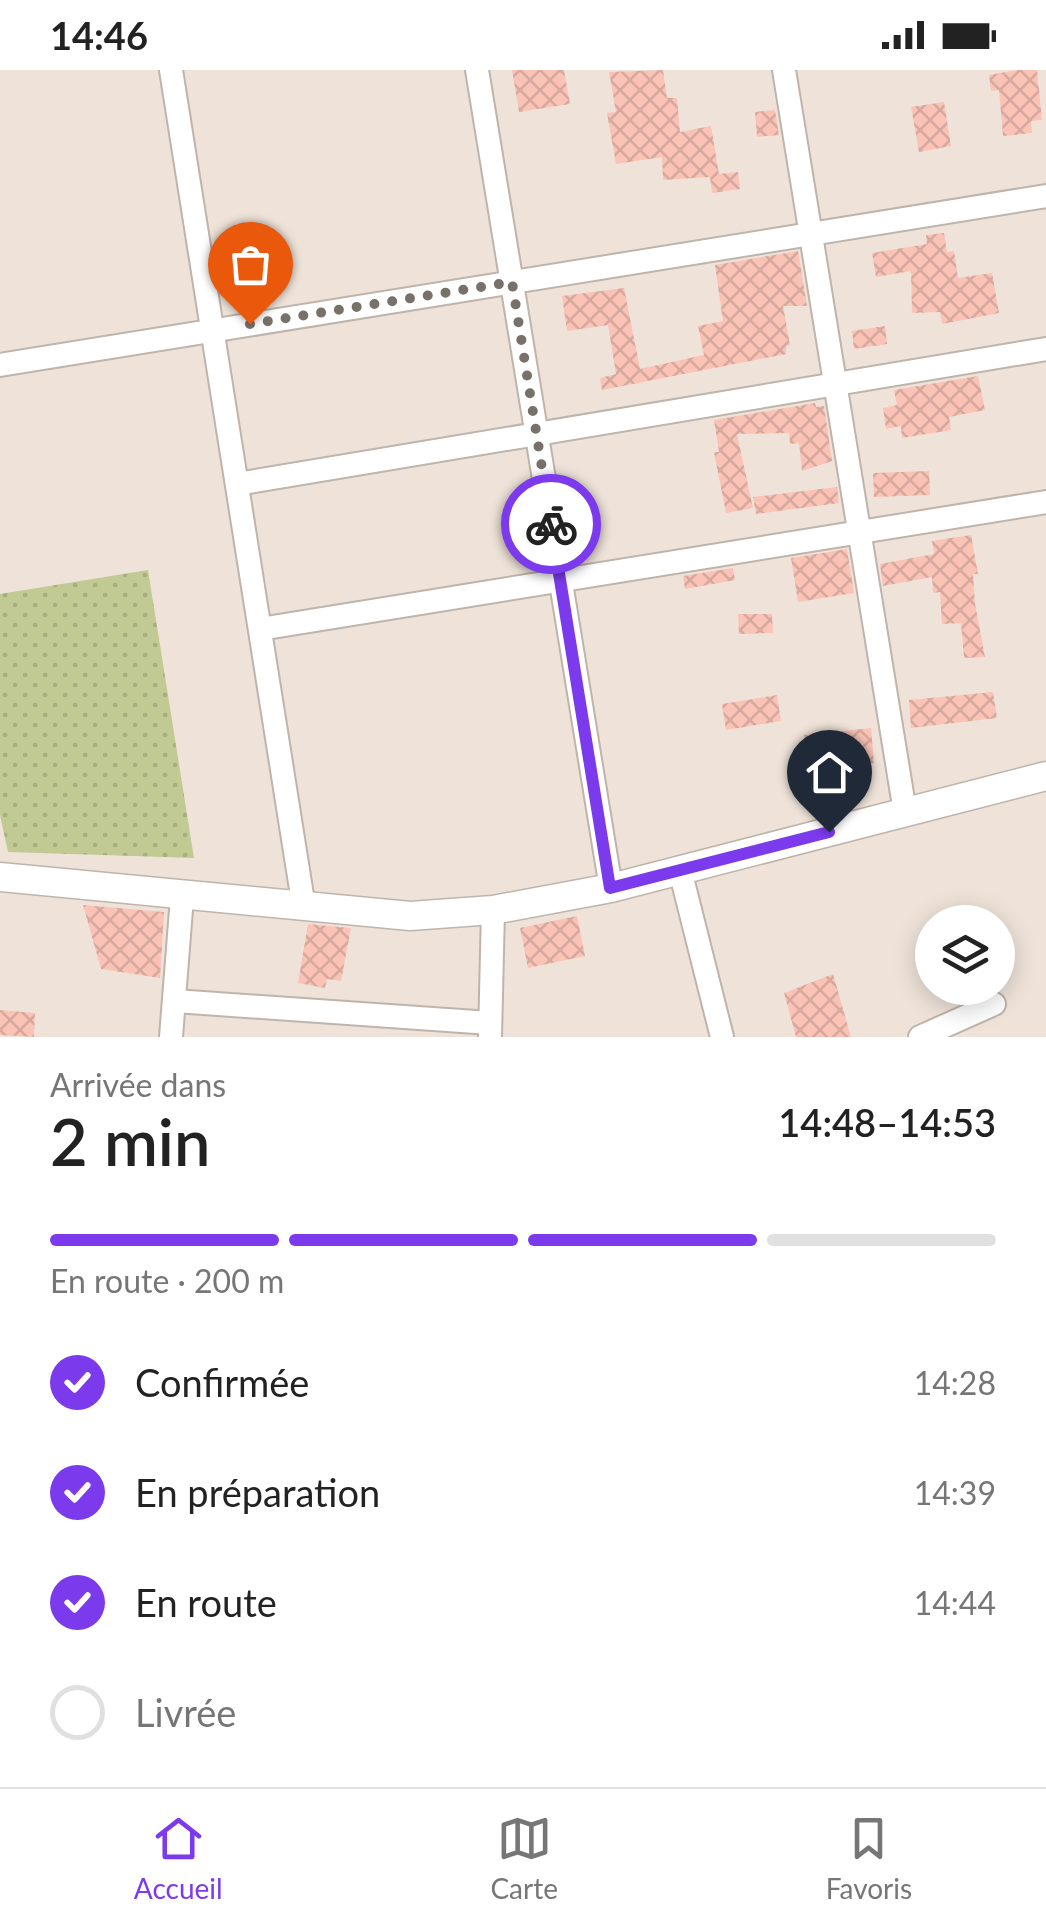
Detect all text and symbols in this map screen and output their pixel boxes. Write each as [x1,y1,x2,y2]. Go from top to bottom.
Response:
text: 14:46 [50,12,148,58]
pin [208,222,293,325]
icon: bag [223,237,278,292]
courier [501,474,601,574]
icon: bike [524,497,579,552]
pin [787,730,872,833]
icon: home [802,745,857,800]
map controls [915,905,1015,1005]
button: layers [915,905,1015,1005]
text: Arrivée dans [50,1065,226,1104]
text: 14:48–14:53 [778,1099,996,1145]
text: 2 min [50,1102,210,1180]
text: En route · 200 m [50,1261,284,1300]
icon: check [50,1355,105,1410]
text: Confirmée [135,1359,309,1405]
text: 14:28 [914,1363,996,1402]
icon: check [50,1465,105,1520]
text: En préparation [135,1469,380,1515]
text: 14:39 [914,1473,996,1512]
icon: check [50,1575,105,1630]
text: En route [135,1579,277,1625]
text: 14:44 [914,1583,996,1622]
text: Livrée [135,1689,236,1735]
tab: Accueil [134,1811,223,1905]
tab: Carte [490,1811,558,1905]
tab: Favoris [826,1811,912,1905]

